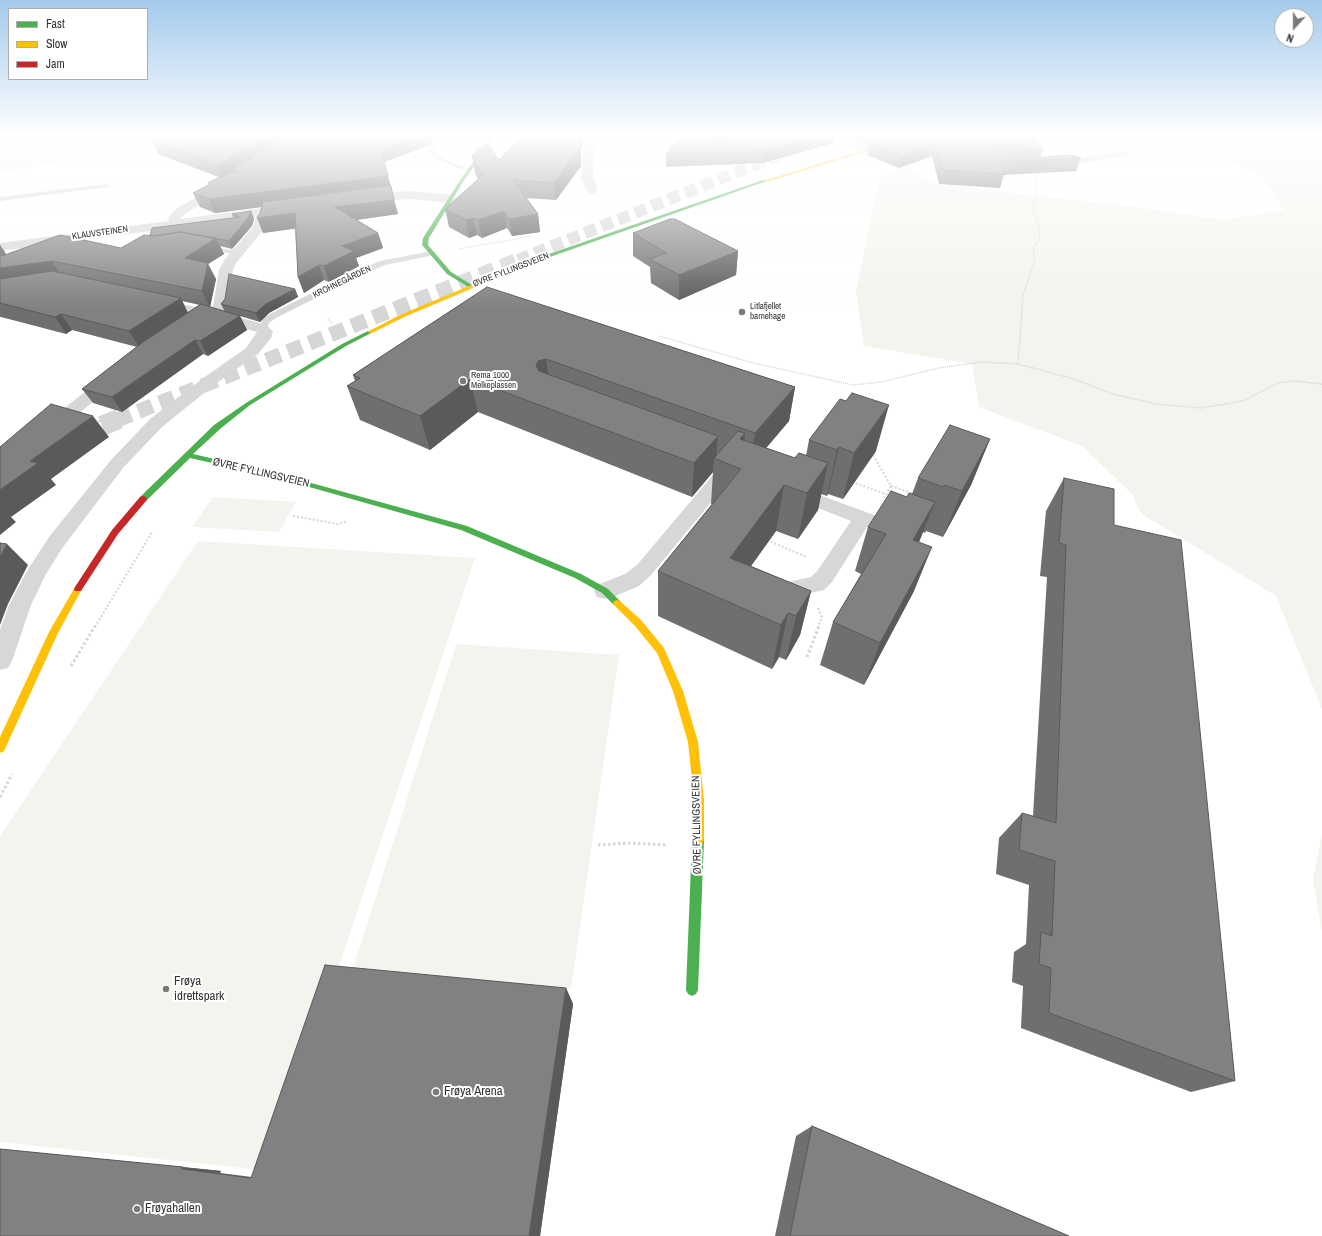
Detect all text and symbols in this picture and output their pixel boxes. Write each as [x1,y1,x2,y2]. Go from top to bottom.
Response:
legend [8,8,148,80]
north arrow [1274,8,1314,48]
text: Fast [46,16,65,32]
text: N [1285,31,1296,46]
text: Slow [46,36,67,52]
text: Jam [46,56,65,72]
street label: KLAUVSTEINEN [71,224,129,242]
street label: ØVRE FYLLINGSVEIEN [471,250,551,290]
street label: KROHNEGÅRDEN [311,263,373,301]
place label: Litlafjellet barnehage [750,302,785,323]
marker: Litlafjellet barnehage [737,307,747,317]
place label: Rema 1000 Melkeplassen [471,371,516,392]
marker: Rema 1000 Melkeplassen [458,376,468,386]
street label: ØVRE FYLLINGSVEIEN [211,455,311,491]
street label: ØVRE FYLLINGSVEIEN [690,776,704,874]
place label: Frøya idrettspark [174,974,224,1005]
marker: Frøya idrettspark [161,984,171,994]
place label: Frøya Arena [444,1084,503,1100]
marker: Frøya Arena [431,1087,441,1097]
place label: Frøyahallen [145,1201,201,1217]
marker: Frøyahallen [132,1204,142,1214]

